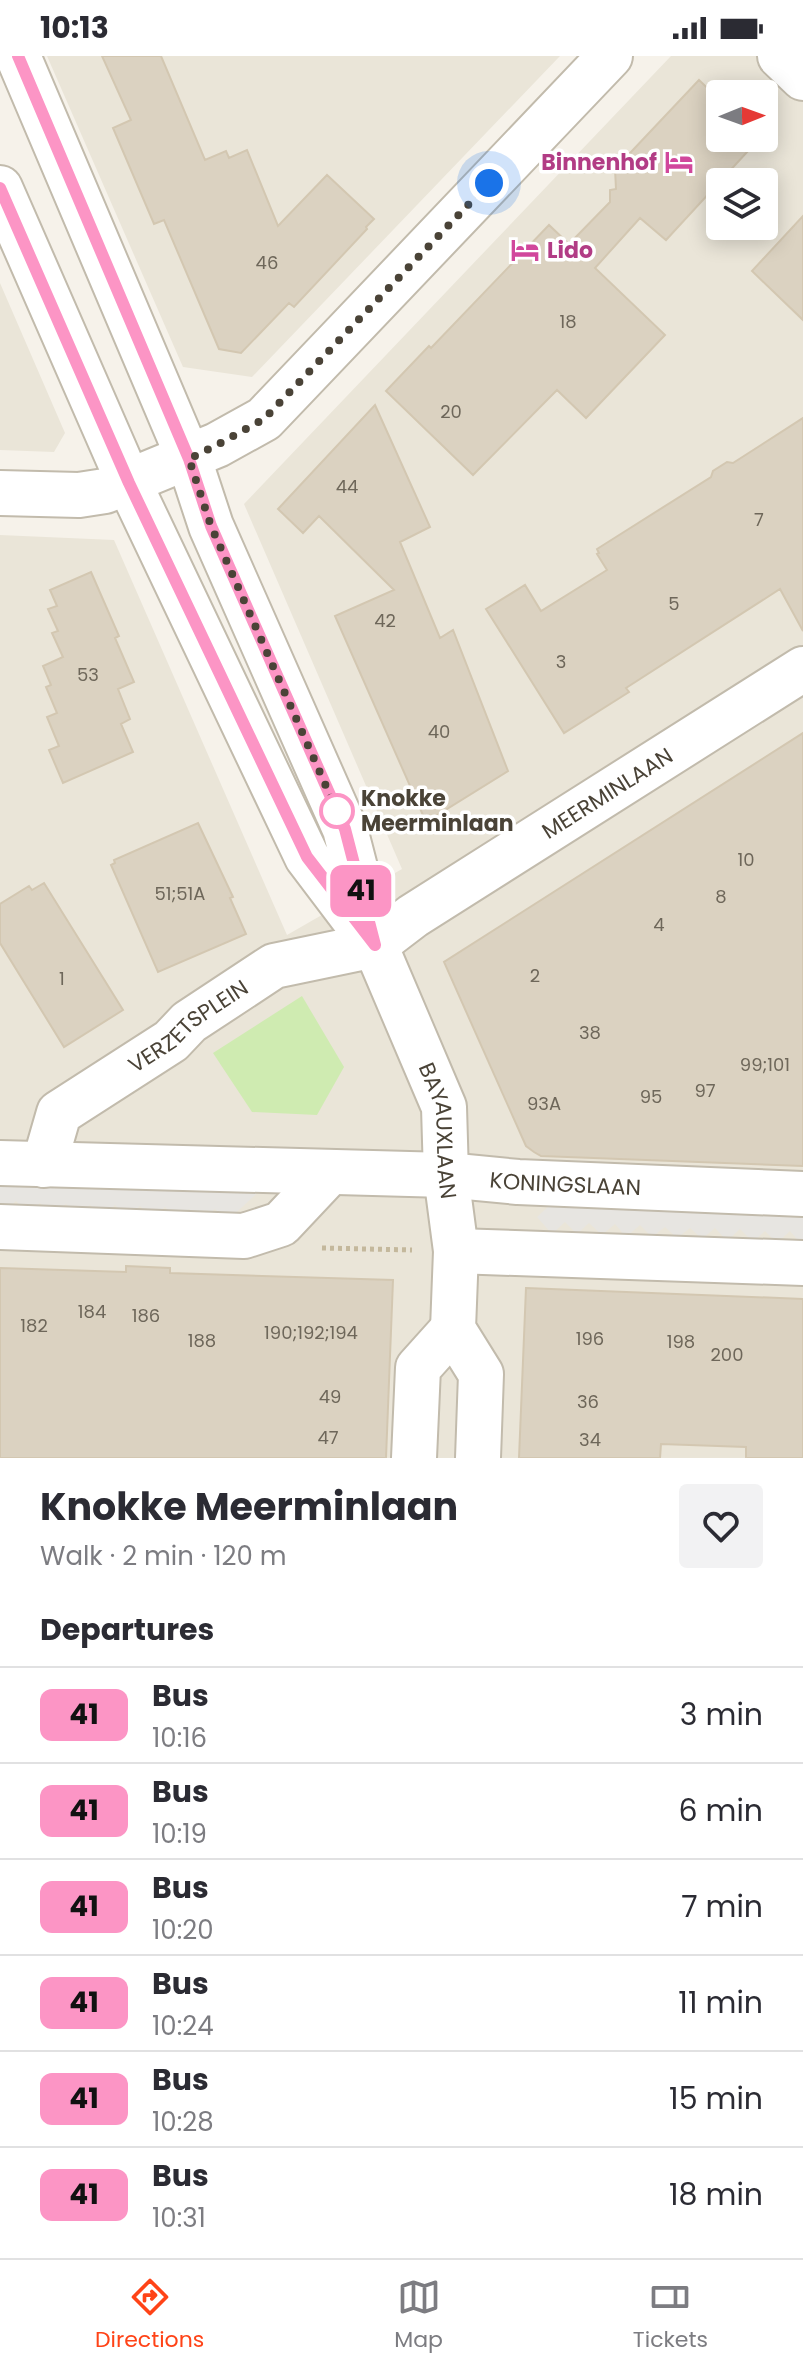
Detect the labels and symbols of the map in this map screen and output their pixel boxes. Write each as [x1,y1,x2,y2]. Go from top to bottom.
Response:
north arrow [706,80,778,152]
place label: Binnenhof [541,147,657,178]
hotel icon: Binnenhof [664,147,694,177]
your location [469,163,509,203]
hotel icon: Lido [510,235,540,265]
place label: Lido [547,235,593,266]
house number: 46 [256,250,278,275]
house number: 18 [559,309,577,334]
house number: 20 [440,399,462,424]
house number: 44 [336,474,358,499]
house number: 7 [754,507,764,532]
house number: 5 [668,591,680,616]
house number: 42 [374,608,396,633]
house number: 3 [556,649,566,674]
house number: 53 [77,662,99,687]
house number: 40 [428,719,450,744]
street label: MEERMINLAAN [536,740,679,846]
place label: Knokke Meerminlaan [361,783,514,839]
marker: Knokke Meerminlaan [320,794,354,828]
house number: 10 [737,847,755,872]
line badge: 41 [325,865,397,917]
house number: 51;51A [154,881,206,906]
house number: 8 [715,884,727,909]
house number: 4 [653,912,665,937]
house number: 2 [530,963,540,988]
house number: 1 [59,966,65,991]
street label: VERZETSPLEIN [122,972,254,1080]
house number: 38 [579,1020,601,1045]
house number: 99;101 [740,1052,790,1077]
street label: BAYAUXLAAN [411,1058,465,1201]
house number: 97 [694,1078,716,1103]
house number: 95 [640,1084,662,1109]
house number: 93A [527,1091,561,1116]
street label: KONINGSLAAN [488,1164,642,1203]
house number: 184 [78,1299,106,1324]
house number: 186 [132,1303,160,1328]
house number: 182 [20,1313,48,1338]
house number: 190;192;194 [264,1320,358,1345]
house number: 196 [576,1326,604,1351]
house number: 188 [188,1328,216,1353]
house number: 198 [667,1329,695,1354]
house number: 200 [711,1342,743,1367]
house number: 49 [319,1384,341,1409]
house number: 36 [577,1389,599,1414]
house number: 47 [317,1425,339,1450]
house number: 34 [579,1427,601,1452]

